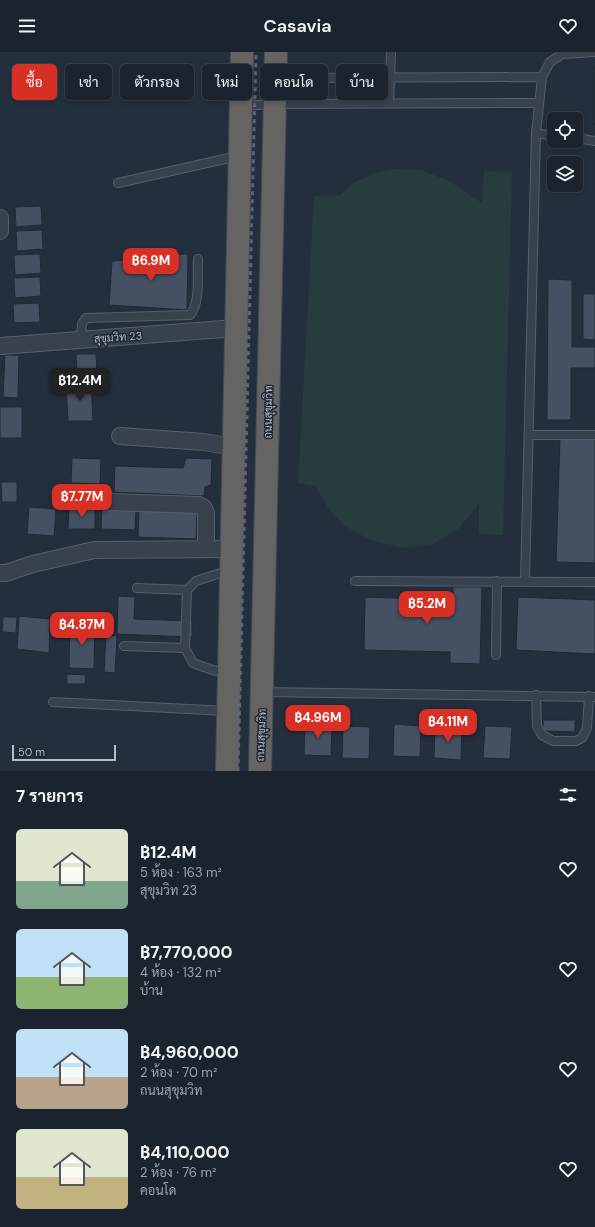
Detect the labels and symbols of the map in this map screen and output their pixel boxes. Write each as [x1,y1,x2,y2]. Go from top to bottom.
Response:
pin: ฿6.9M [123,248,179,282]
street label: สุขุมวิท 23 [93,328,143,348]
pin: ฿12.4M [47,368,113,402]
street label: ถนนสุขุมวิท [261,385,277,439]
pin: ฿7.77M [49,484,115,518]
pin: ฿5.2M [399,591,455,625]
pin: ฿4.87M [49,612,115,646]
pin: ฿4.96M [285,705,351,739]
street label: ถนนสุขุมวิท [253,708,271,762]
pin: ฿4.11M [415,709,481,743]
scale bar [12,743,116,762]

